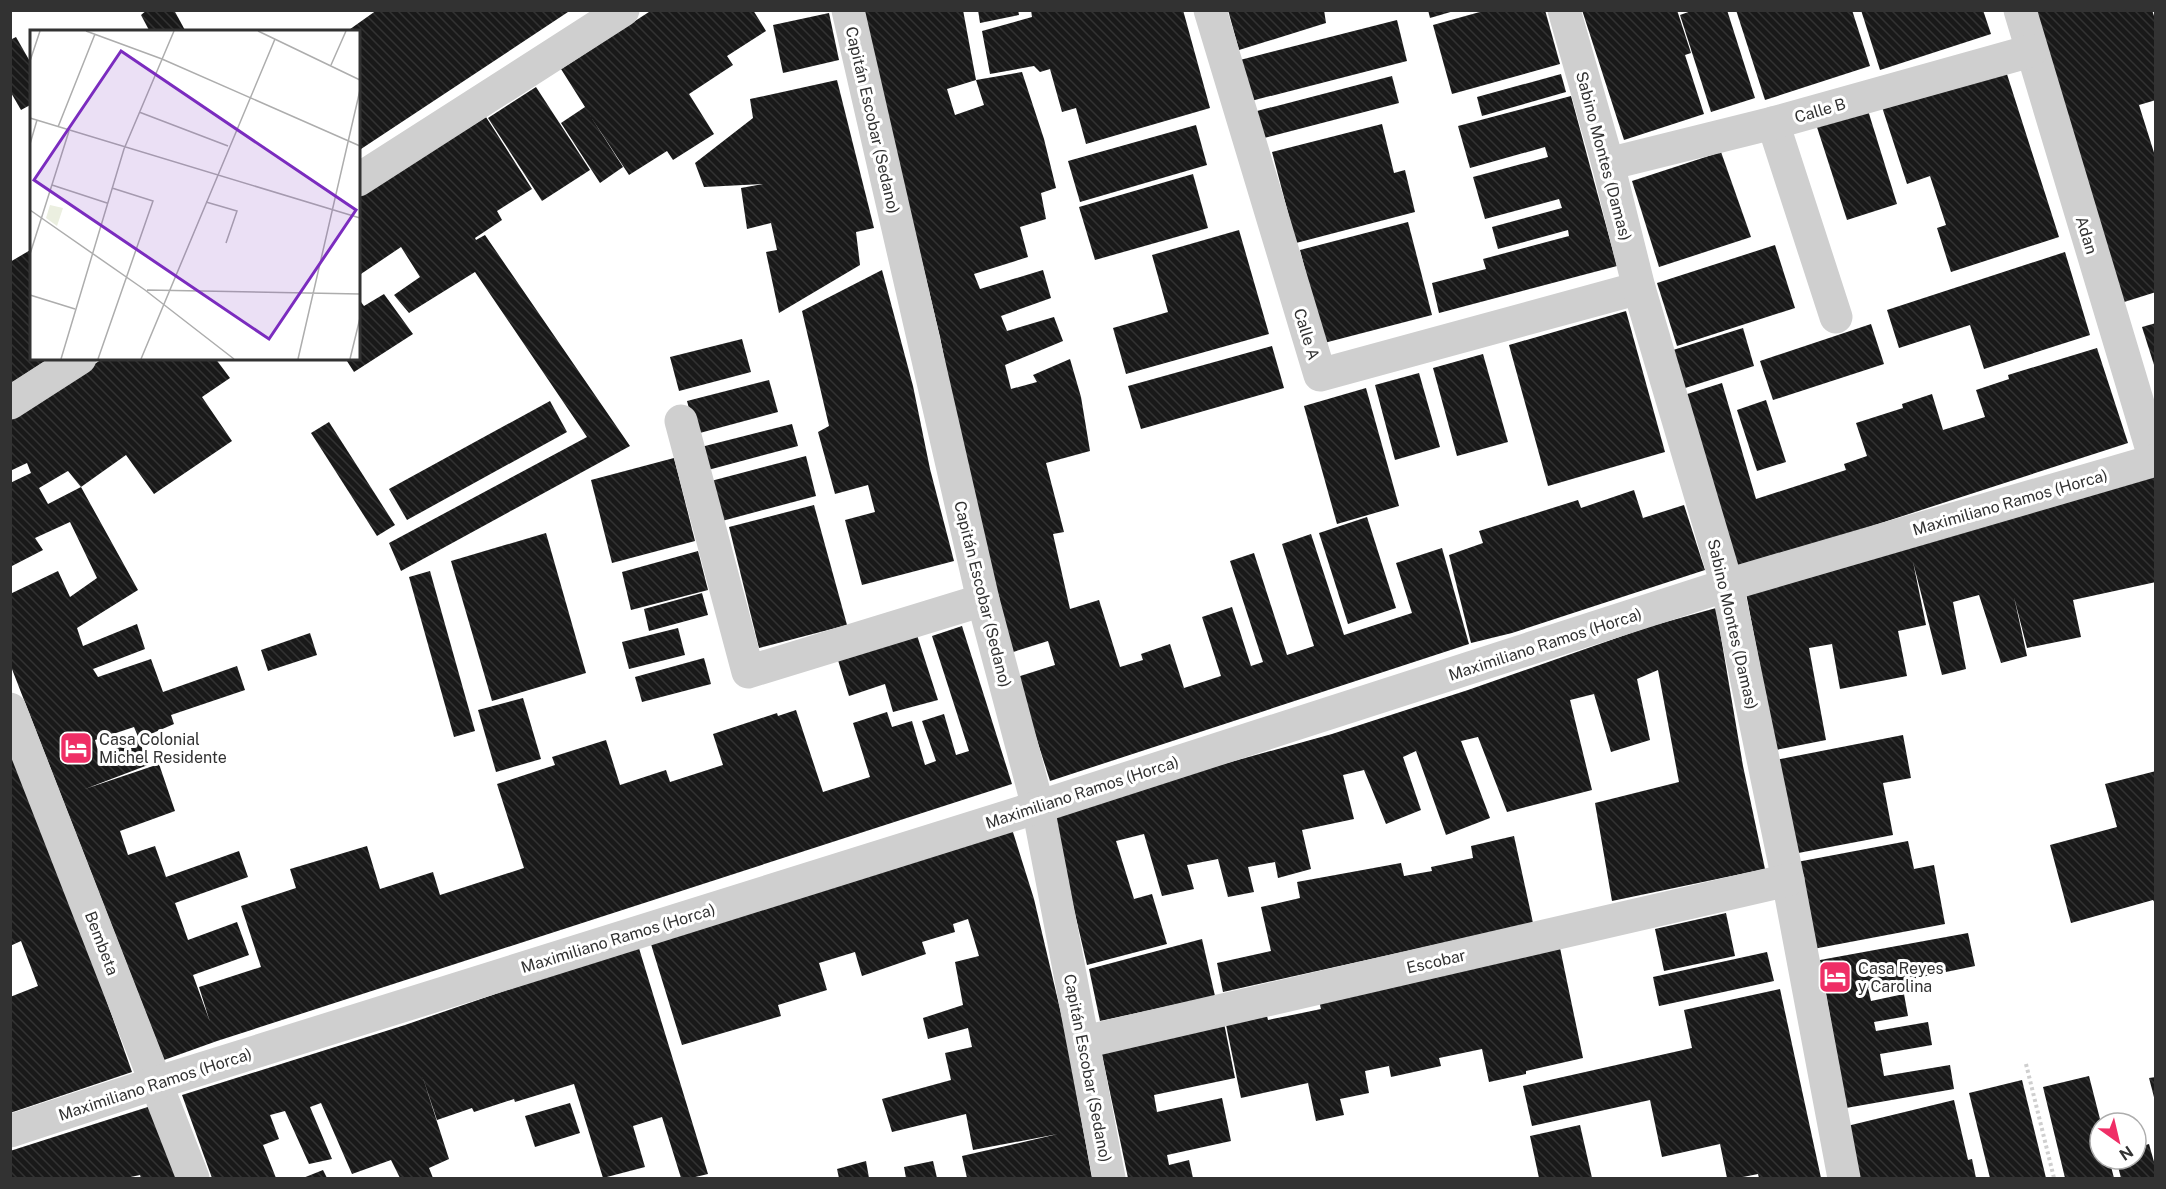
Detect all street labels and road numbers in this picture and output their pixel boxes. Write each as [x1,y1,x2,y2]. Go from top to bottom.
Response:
street label: Capitán Escobar (Sedano) [842,25,903,216]
street label: Sabino Montes (Damas) [1572,69,1635,243]
street label: Calle B [1792,94,1848,127]
street label: Adan [2072,214,2101,256]
street label: Calle A [1290,306,1323,362]
street label: Maximiliano Ramos (Horca) [1910,465,2110,539]
street label: Capitán Escobar (Sedano) [950,499,1015,689]
street label: Sabino Montes (Damas) [1704,537,1761,711]
street label: Maximiliano Ramos (Horca) [1446,604,1644,685]
street label: Maximiliano Ramos (Horca) [983,752,1181,833]
street label: Maximiliano Ramos (Horca) [519,900,718,977]
street label: Bembeta [81,909,122,978]
street label: Escobar [1405,945,1468,978]
street label: Capitán Escobar (Sedano) [1060,972,1115,1164]
street label: Maximiliano Ramos (Horca) [56,1044,254,1125]

